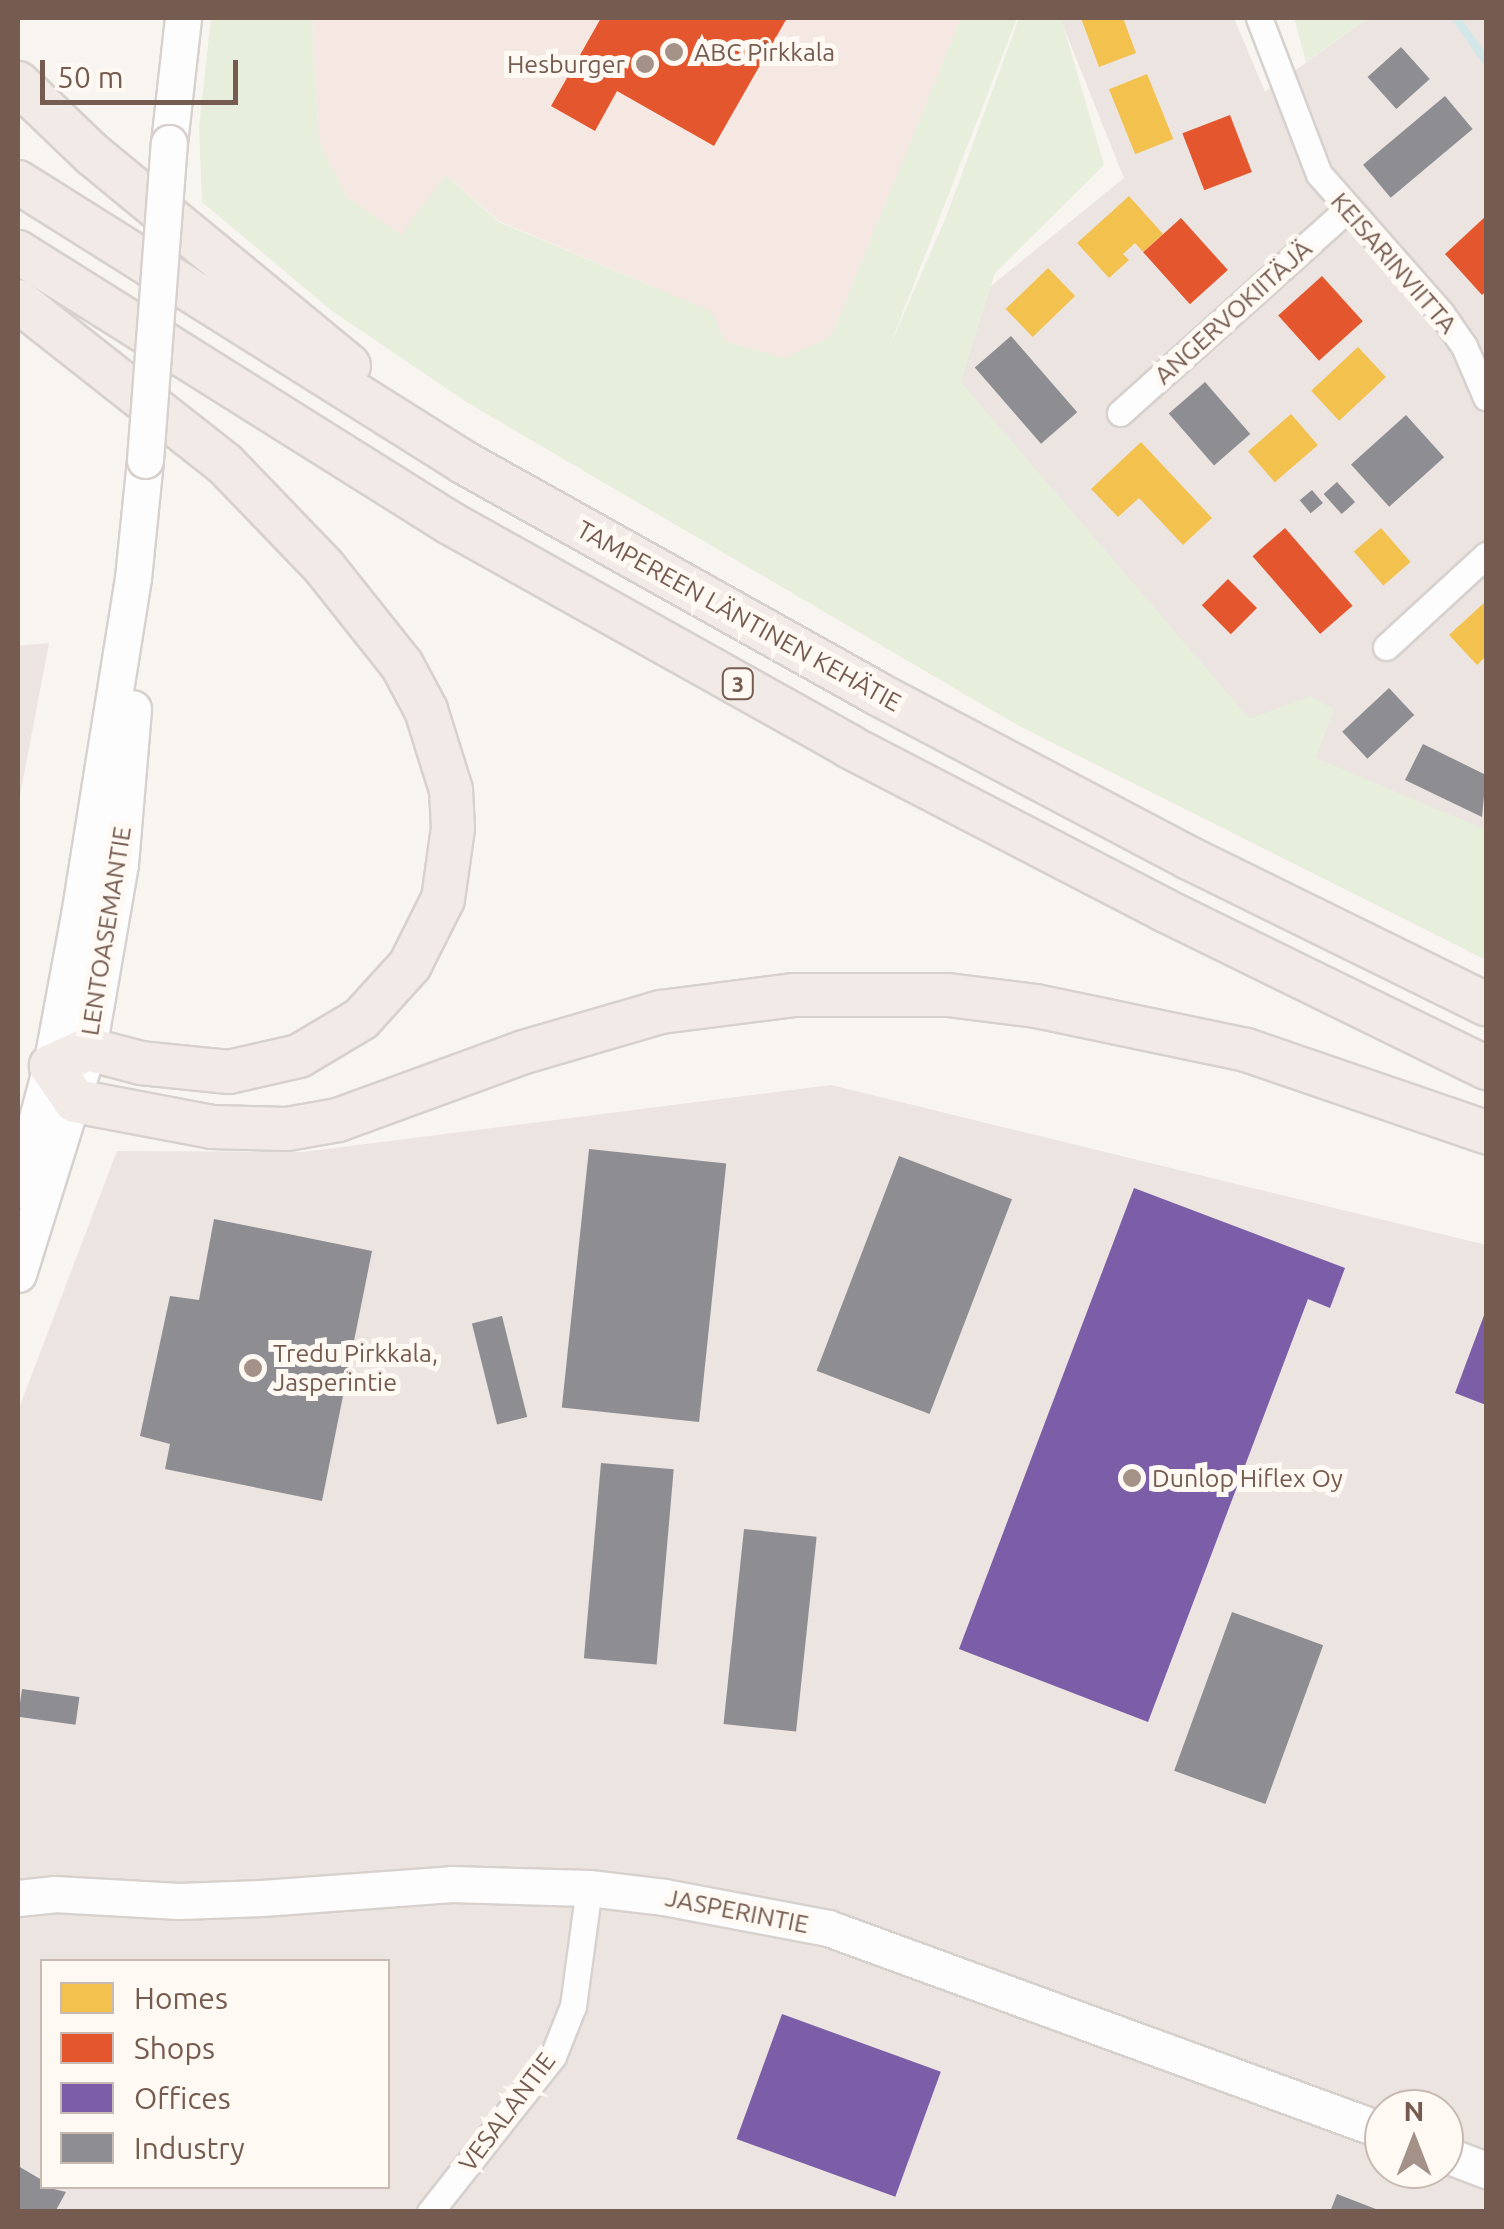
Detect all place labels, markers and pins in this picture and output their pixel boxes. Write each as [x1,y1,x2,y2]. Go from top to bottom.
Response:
place label: ABC Pirkkala [694,37,835,67]
marker: ABC Pirkkala [663,41,685,63]
place label: Hesburger [507,49,625,79]
marker: Hesburger [634,53,656,75]
place label: Tredu Pirkkala, Jasperintie [273,1339,438,1398]
marker: Tredu Pirkkala, Jasperintie [242,1357,264,1379]
place label: Dunlop Hiflex Oy [1152,1463,1343,1493]
marker: Dunlop Hiflex Oy [1121,1467,1143,1489]

